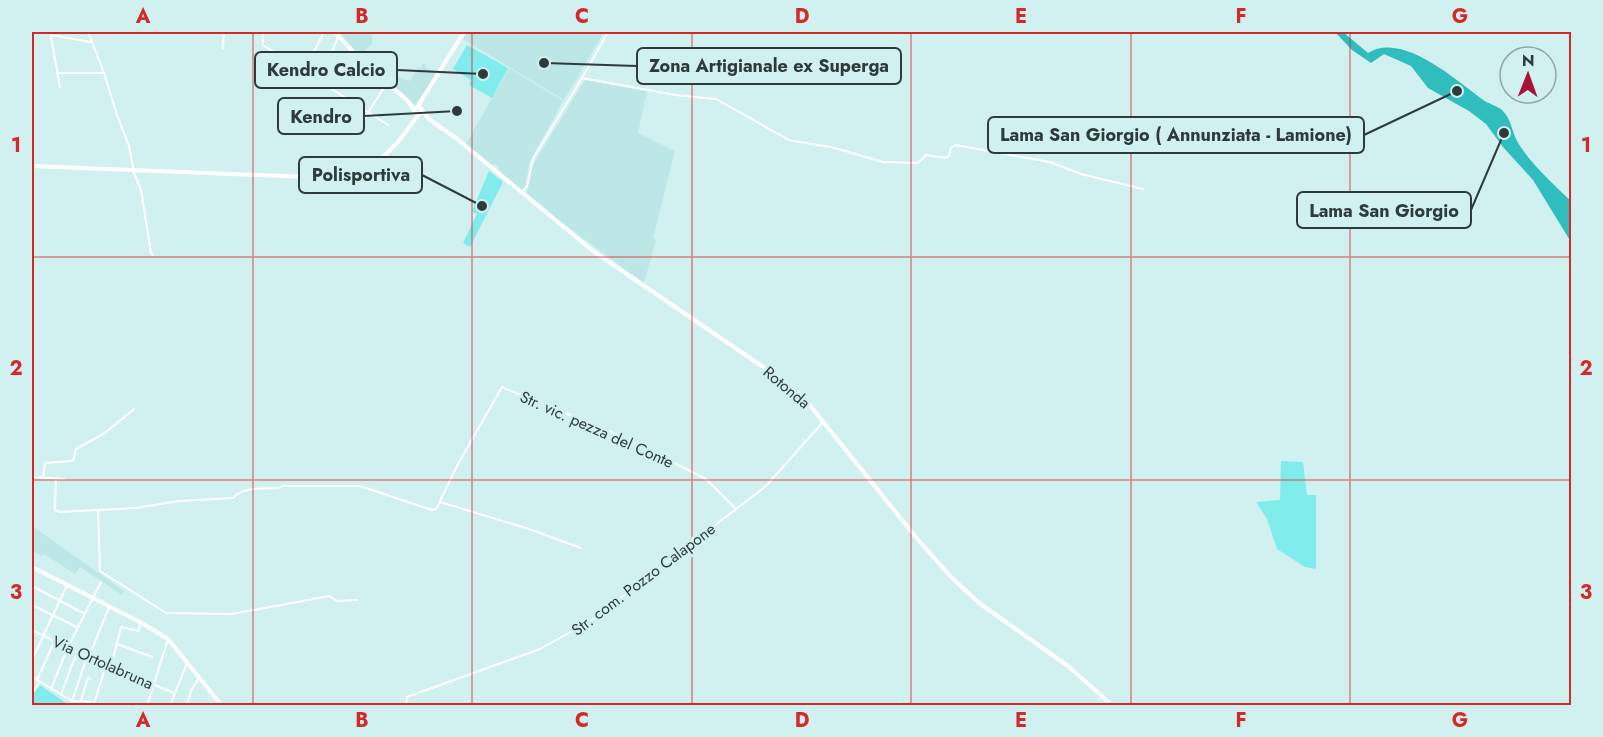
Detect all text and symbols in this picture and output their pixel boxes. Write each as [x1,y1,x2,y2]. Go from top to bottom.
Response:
text: A [135,2,151,31]
text: B [355,2,369,31]
text: C [575,2,589,31]
text: D [795,2,809,31]
text: E [1015,2,1027,31]
text: F [1235,2,1247,31]
text: G [1452,2,1468,31]
north arrow [1498,45,1558,105]
callout: Zona Artigianale ex Superga [637,48,901,84]
text: N [1522,49,1535,72]
callout: Kendro Calcio [255,52,397,88]
text: Zona Artigianale ex Superga [649,53,889,79]
text: Kendro Calcio [267,57,386,83]
callout: Kendro [278,98,364,134]
text: Kendro [290,104,352,130]
callout: Lama San Giorgio ( Annunziata - Lamione) [988,117,1364,153]
text: Lama San Giorgio ( Annunziata - Lamione) [1000,122,1352,148]
text: 1 [11,131,21,160]
text: 1 [1581,131,1591,160]
callout: Polisportiva [299,157,422,193]
text: Polisportiva [312,162,410,188]
callout: Lama San Giorgio [1297,192,1471,228]
text: Lama San Giorgio [1309,198,1459,224]
text: 2 [9,354,23,383]
text: 2 [1579,354,1593,383]
street label: Rotonda [758,361,815,414]
street label: Str. vic. pezza del Conte [516,385,677,474]
street label: Str. com. Pozzo Calapone [566,518,720,641]
text: 3 [10,578,22,607]
text: 3 [1580,578,1592,607]
street label: Via Ortolabruna [49,630,157,695]
text: A [135,706,151,735]
text: B [355,706,369,735]
text: C [575,706,589,735]
text: D [795,706,809,735]
text: E [1015,706,1027,735]
text: F [1235,706,1247,735]
text: G [1452,706,1468,735]

